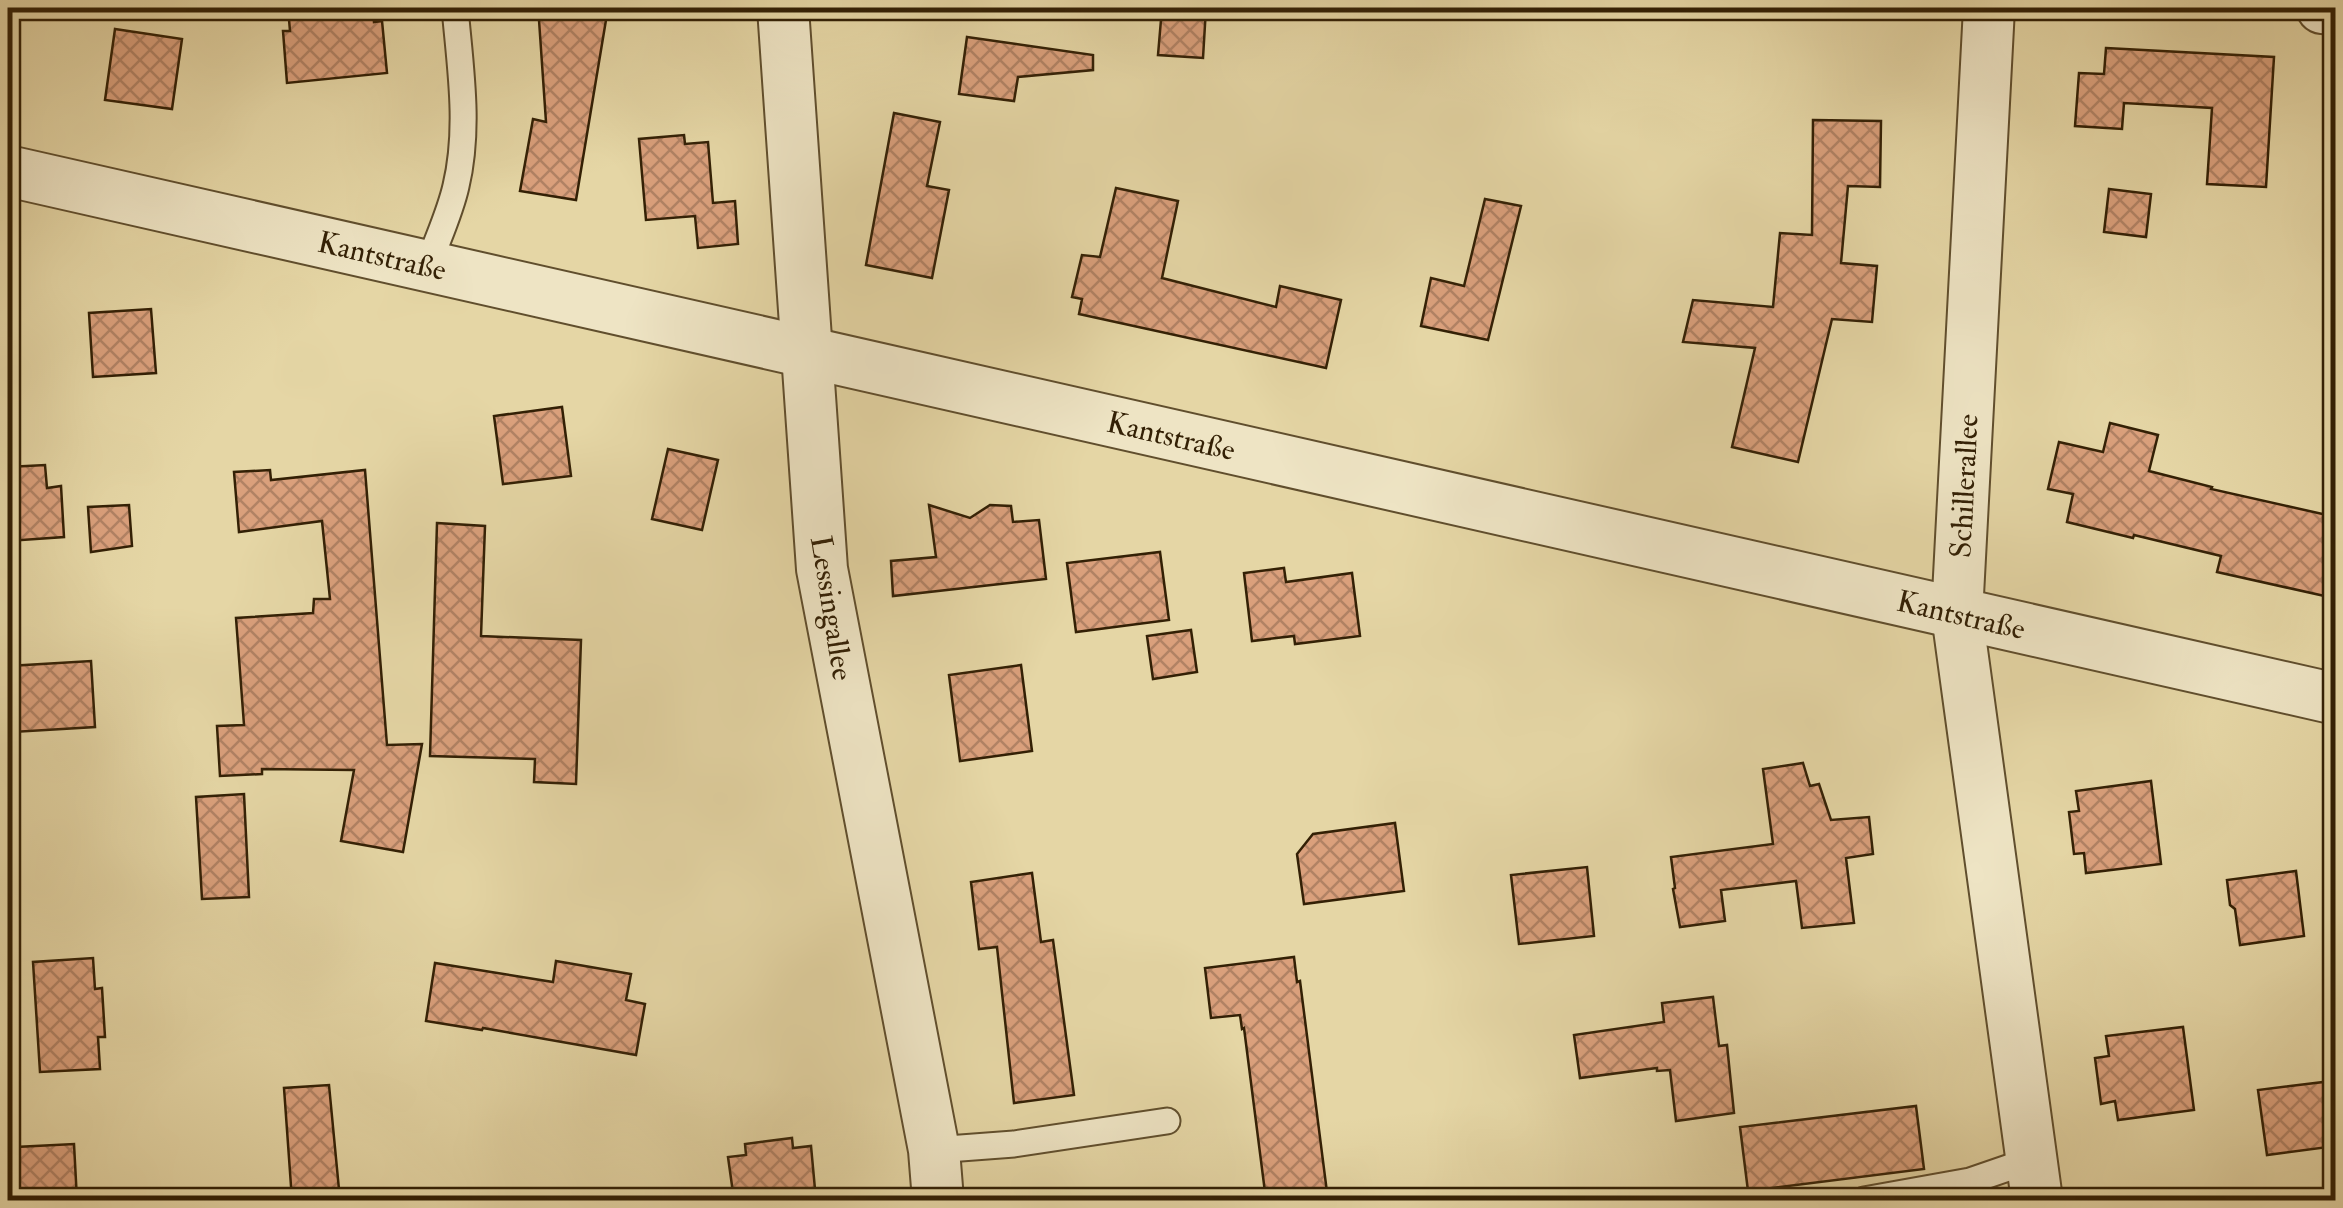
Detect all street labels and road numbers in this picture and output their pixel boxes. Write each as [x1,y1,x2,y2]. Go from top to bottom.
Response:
street label: Kantstraße [314,224,450,289]
street label: Kantstraße [1103,404,1239,469]
street label: Schillerallee [1942,413,1987,559]
street label: Lessingallee [802,533,861,683]
street label: Kantstraße [1893,583,2029,648]

